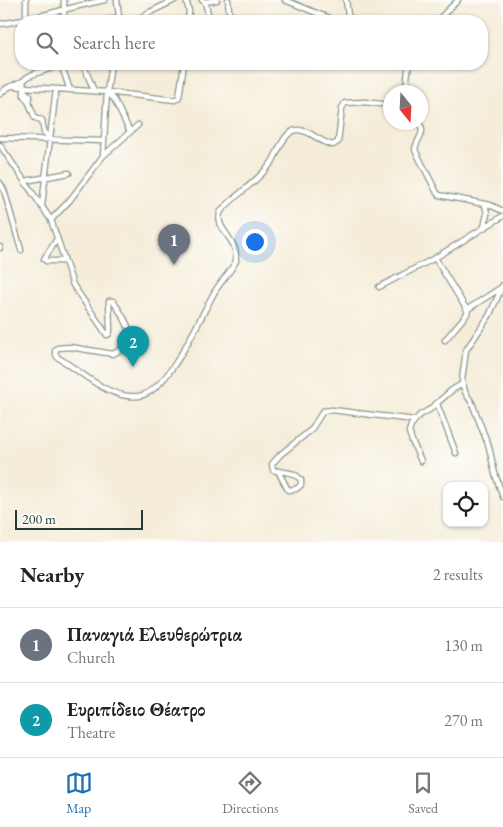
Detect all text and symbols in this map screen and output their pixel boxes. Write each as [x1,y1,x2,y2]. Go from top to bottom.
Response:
search box [15,15,488,70]
icon: search [33,29,61,57]
text: Search here [73,30,155,55]
north arrow [383,85,428,130]
pin: 1 [158,224,190,265]
your location [242,229,268,255]
pin: 2 [117,326,149,367]
map controls [443,482,488,527]
button: locate [443,482,488,527]
scale bar [15,507,142,530]
text: 200 m [22,510,56,528]
text: Nearby [20,561,84,588]
text: 2 results [433,564,483,585]
text: Παναγιά Ελευθερώτρια [67,622,242,647]
text: 1 [32,635,40,656]
text: 130 m [444,635,483,656]
text: Church [67,647,115,668]
text: Ευριπίδειο Θέατρο [67,697,205,722]
text: 2 [32,710,40,731]
text: 270 m [444,710,483,731]
text: Theatre [67,722,115,743]
tab: Map [65,769,93,817]
tab: Directions [222,769,279,817]
tab: Saved [408,769,438,817]

